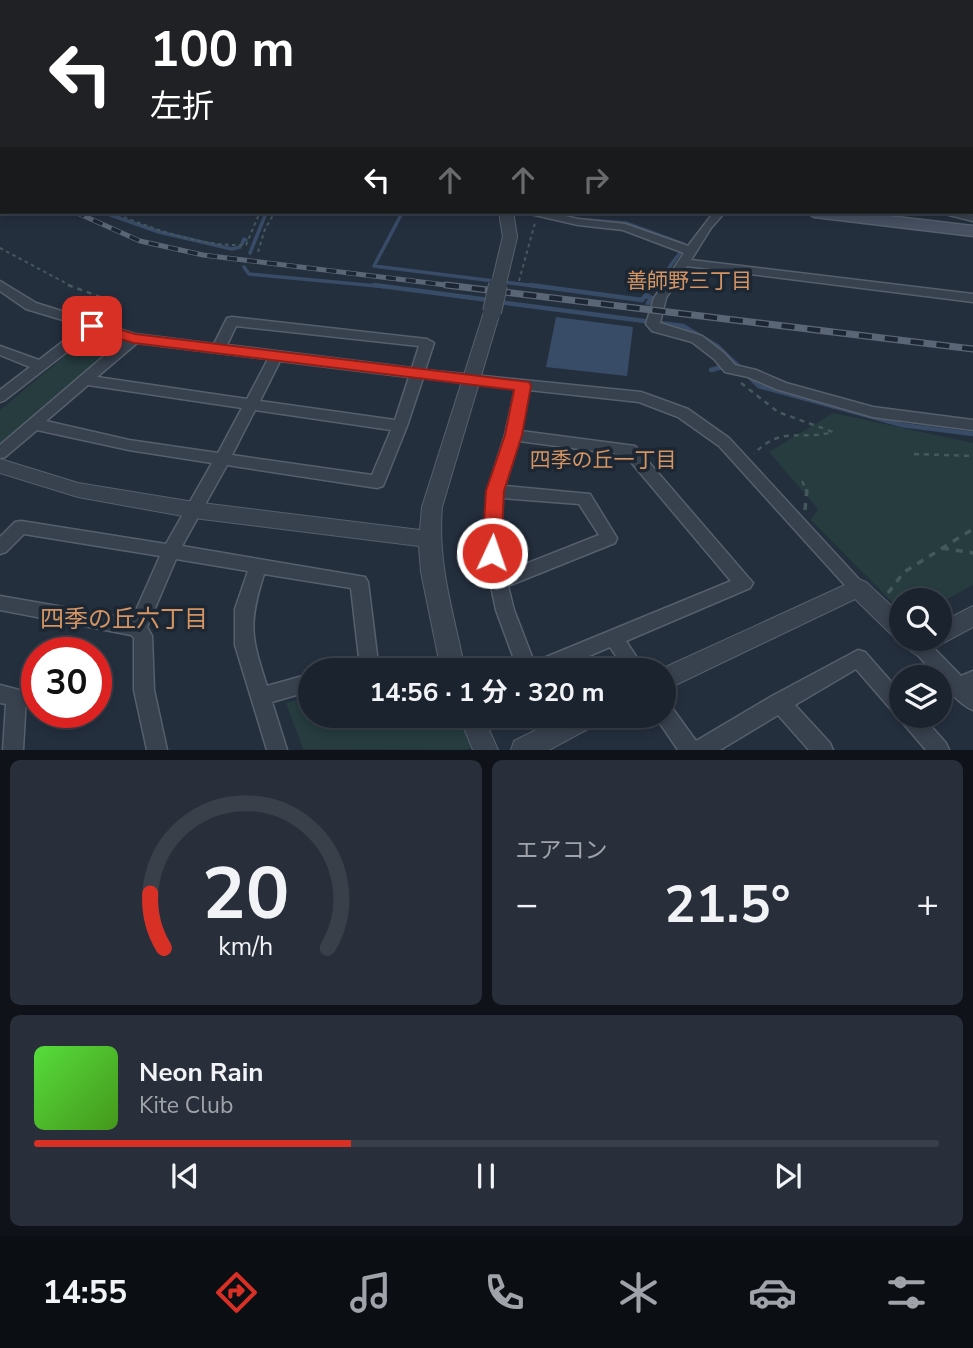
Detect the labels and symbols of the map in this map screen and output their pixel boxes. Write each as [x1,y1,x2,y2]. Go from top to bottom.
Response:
district label: 善師野三丁目 [626,267,752,295]
pin [62,296,122,356]
district label: 四季の丘一丁目 [530,446,677,474]
position arrow [455,516,529,590]
district label: 四季の丘六丁目 [40,603,208,635]
speed limit sign: 30 [21,637,112,728]

